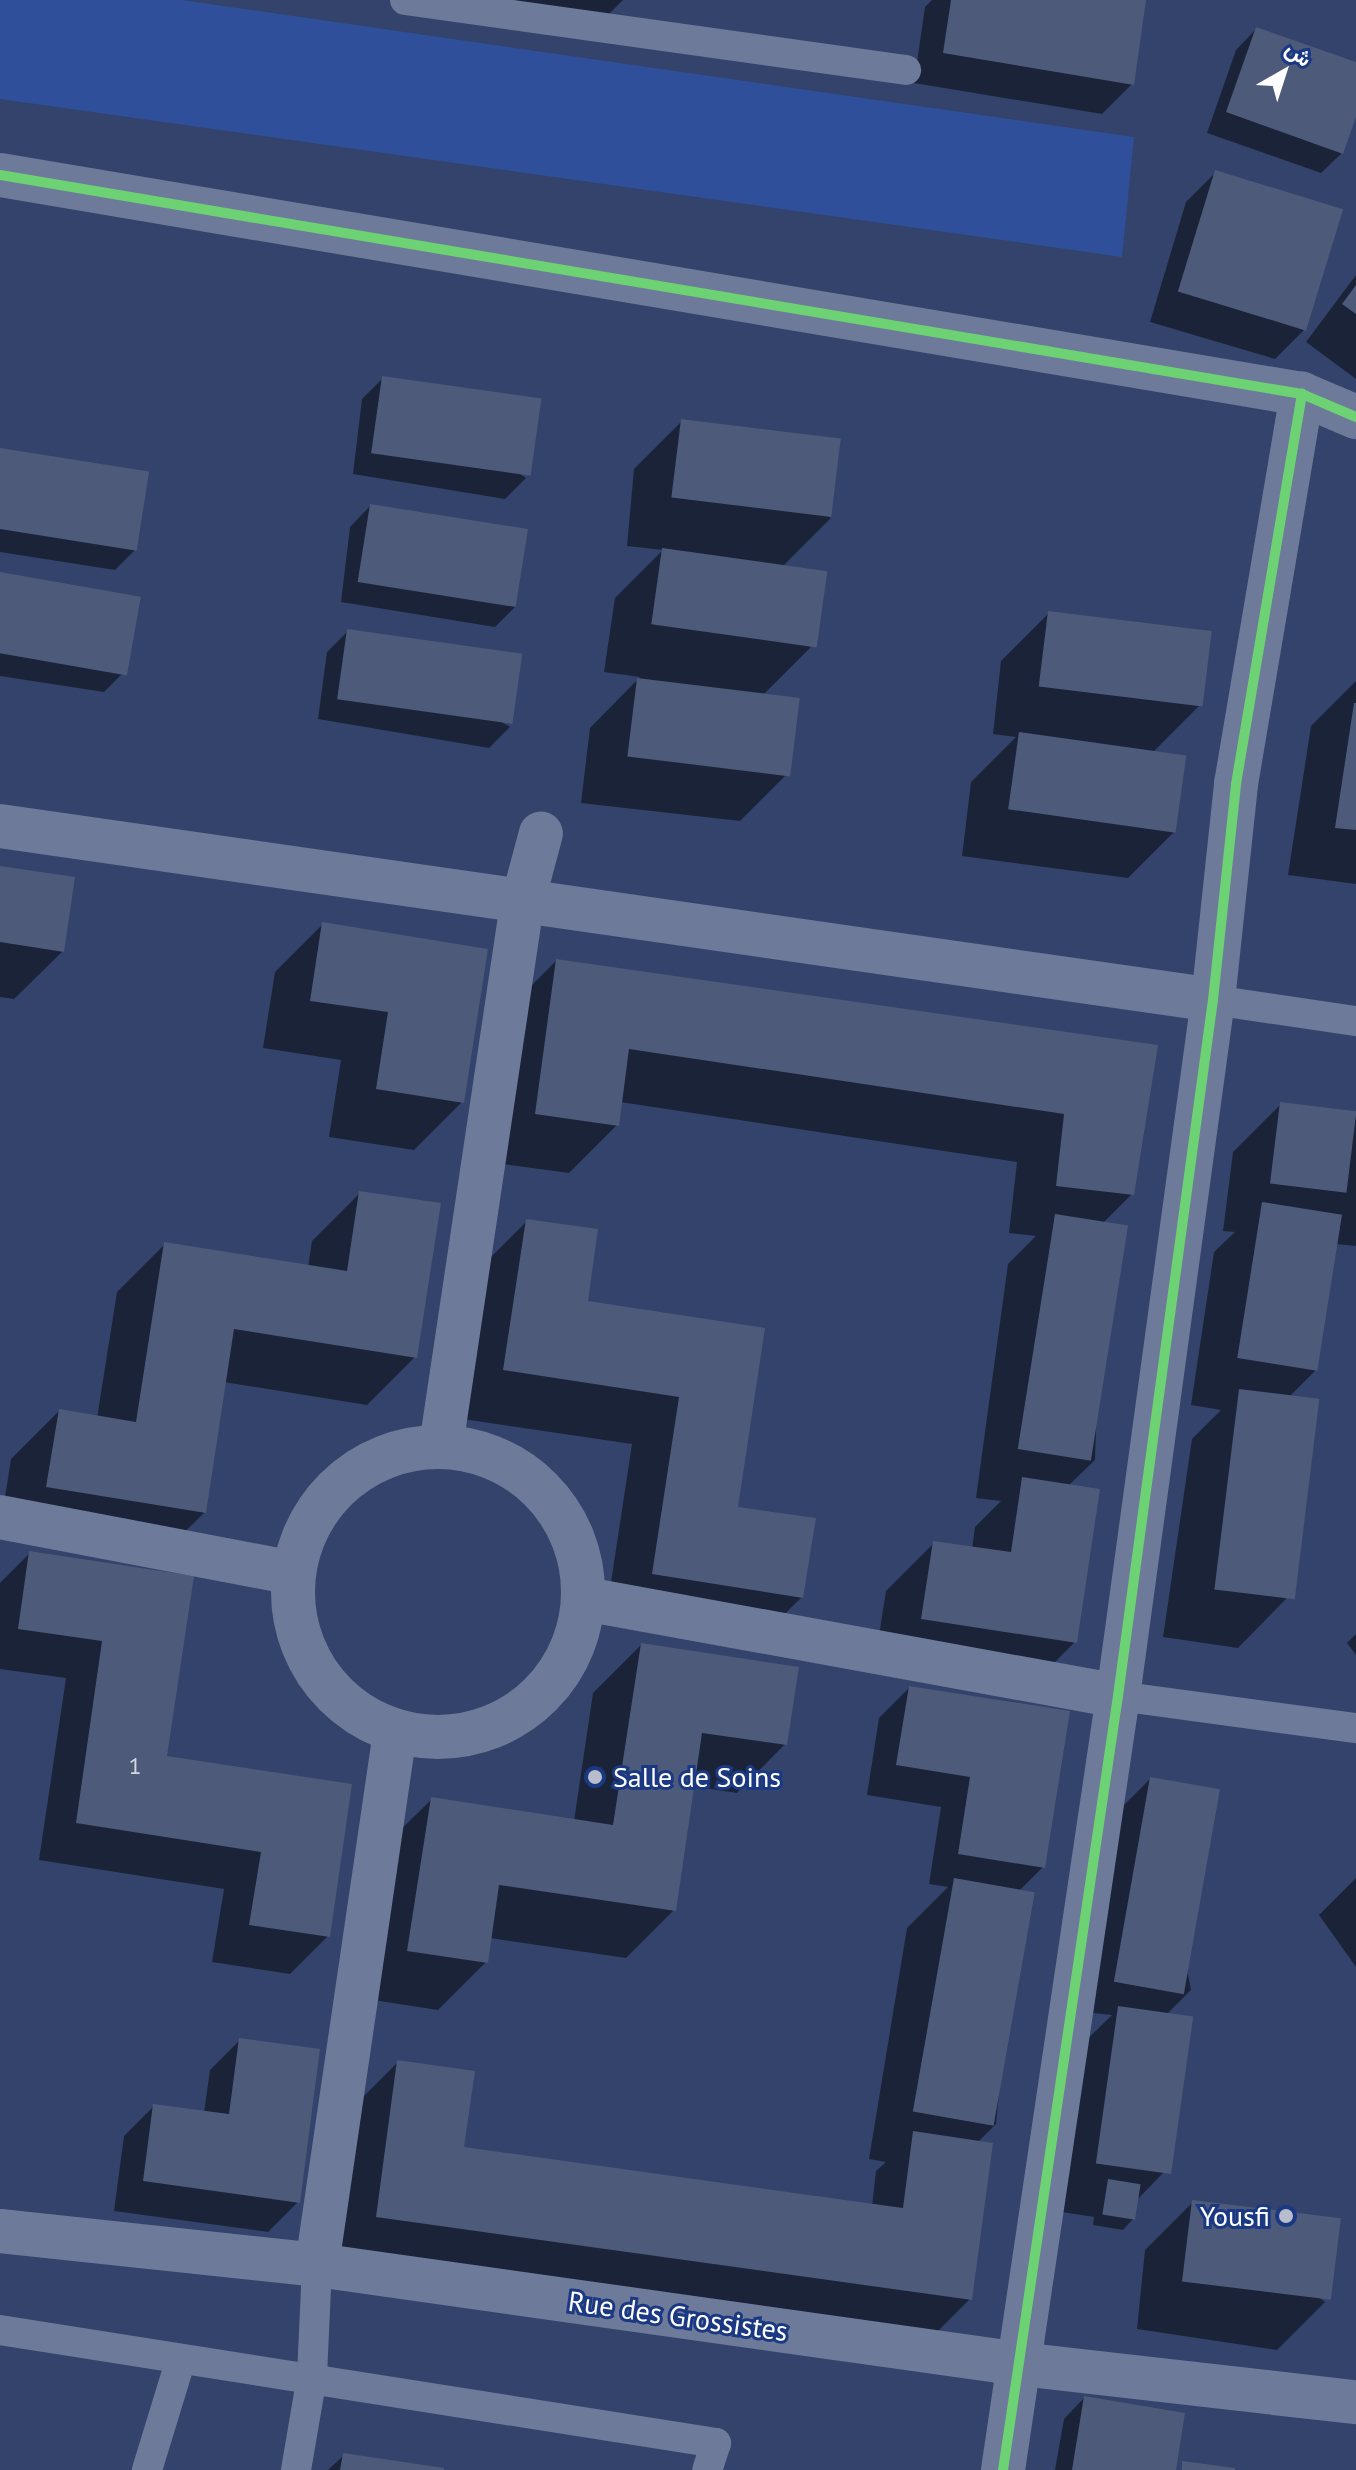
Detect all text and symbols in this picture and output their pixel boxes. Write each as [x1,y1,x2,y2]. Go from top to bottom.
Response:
north arrow [1244,32,1324,112]
text: ش [1280,34,1318,73]
house number: 1 [128,1752,142,1780]
place label: Salle de Soins [613,1760,781,1794]
marker: Salle de Soins [584,1766,606,1788]
place label: Yousfi [1200,2199,1270,2233]
marker: Yousfi [1277,2207,1295,2225]
street label: Rue des Grossistes [566,2284,790,2348]

